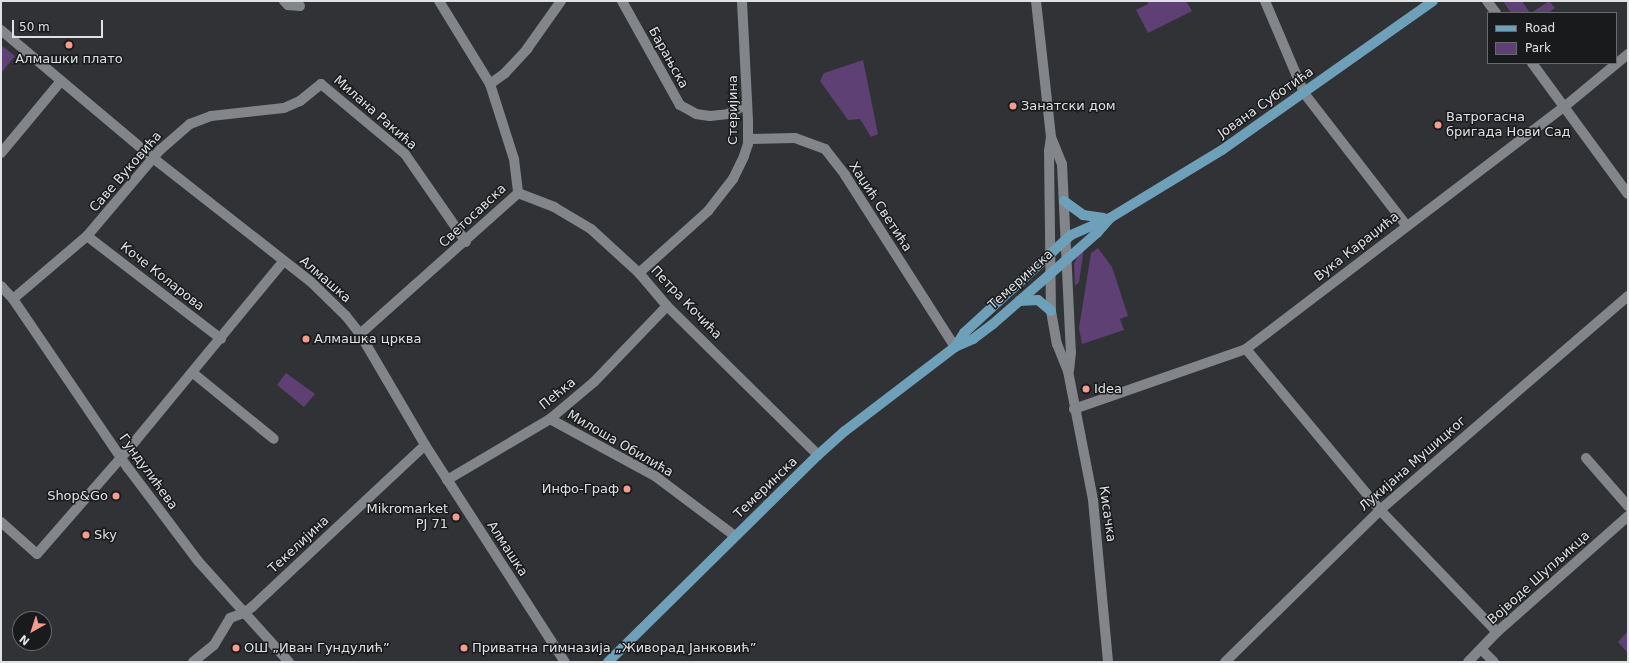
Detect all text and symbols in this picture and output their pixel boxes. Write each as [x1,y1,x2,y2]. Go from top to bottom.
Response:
scale bar [14,12,105,38]
legend [1487,12,1617,64]
text: 50 m [19,20,50,34]
text: Road [1525,21,1555,35]
street label: Барањска [645,25,691,91]
marker: Алмашки плато [64,40,74,50]
text: Park [1525,41,1551,55]
place label: Алмашки плато [15,51,123,67]
street label: Јована Суботића [1215,64,1317,142]
street label: Милана Ракића [330,73,420,153]
street label: Стеријина [725,75,741,145]
place label: Занатски дом [1021,98,1116,114]
marker: Занатски дом [1008,101,1018,111]
place label: Ватрогасна бригада Нови Сад [1446,110,1571,141]
marker: Ватрогасна бригада Нови Сад [1433,120,1443,130]
street label: Саве Вуковића [87,128,165,216]
street label: Хаџић Светића [845,159,915,255]
street label: Светосавска [436,181,510,251]
street label: Вука Караџића [1311,209,1403,285]
street label: Коче Коларова [117,239,207,315]
street label: Темеринска [985,247,1057,313]
street label: Алмашка [296,254,354,306]
street label: Петра Кочића [647,263,725,343]
place label: Алмашка црква [314,331,421,347]
marker: Алмашка црква [301,334,311,344]
street label: Пећка [537,375,579,413]
place label: Idea [1094,381,1122,397]
marker: Idea [1081,384,1091,394]
street label: Милоша Обилића [564,407,676,481]
street label: Лукијана Мушицког [1356,413,1470,515]
street label: Гундулићева [115,431,181,513]
street label: Темеринска [731,454,801,522]
place label: Инфо-Граф [542,481,619,497]
marker: Инфо-Граф [622,484,632,494]
street label: Кисачка [1095,485,1119,543]
place label: Shop&Go [47,488,108,504]
marker: Shop&Go [111,491,121,501]
place label: Mikromarket PJ 71 [366,502,448,533]
marker: Mikromarket PJ 71 [451,512,461,522]
street label: Текелијина [265,513,333,577]
street label: Алмашка [483,518,531,580]
place label: Sky [94,527,117,543]
street label: Војводе Шупљикца [1485,528,1593,628]
marker: Sky [81,530,91,540]
north arrow [12,611,52,651]
text: N [17,632,32,648]
place label: ОШ „Иван Гундулић” [244,640,390,656]
place label: Приватна гимназија „Живорад Јанковић” [472,640,756,656]
marker: ОШ „Иван Гундулић” [231,643,241,653]
marker: Приватна гимназија „Живорад Јанковић” [459,643,469,653]

